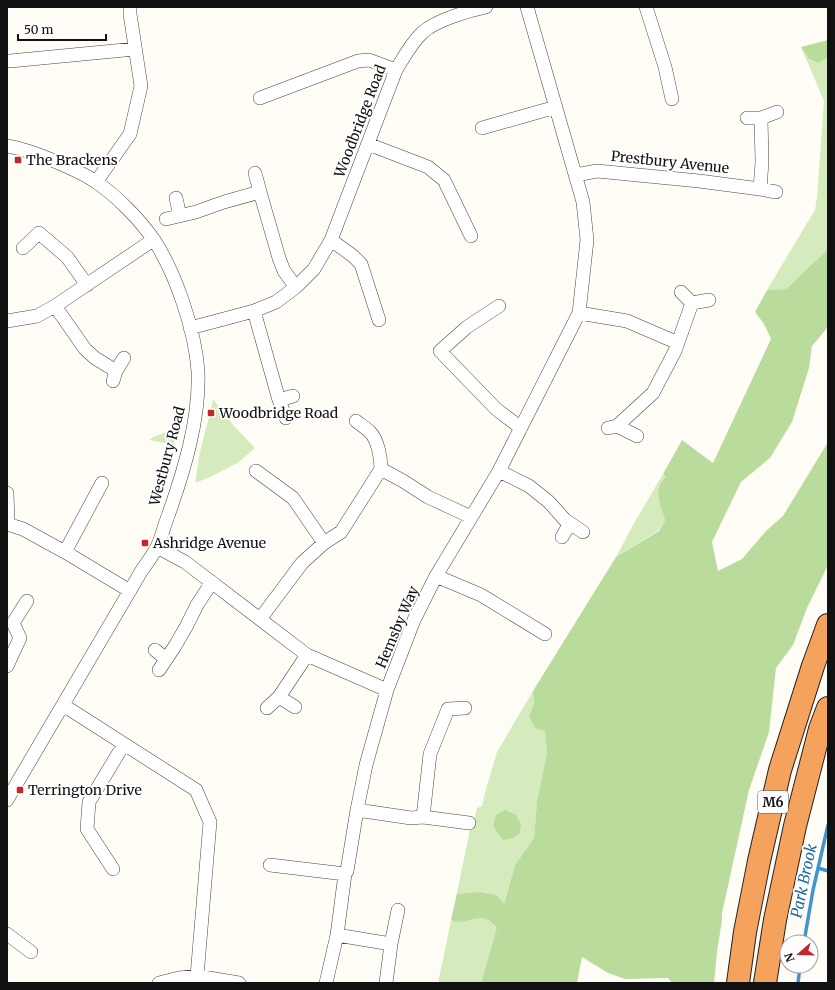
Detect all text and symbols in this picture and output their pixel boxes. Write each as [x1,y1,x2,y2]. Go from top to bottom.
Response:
scale bar [18,16,106,42]
text: 50 m [24,22,53,37]
street label: Woodbridge Road [330,62,390,181]
street label: Prestbury Avenue [610,147,730,177]
place label: The Brackens [26,151,118,169]
marker: The Brackens [13,155,23,165]
street label: Westbury Road [145,404,189,509]
place label: Woodbridge Road [218,404,339,422]
marker: Woodbridge Road [206,408,216,418]
place label: Ashridge Avenue [152,534,266,552]
marker: Ashridge Avenue [140,538,150,548]
street label: Hemsby Way [372,582,423,671]
place label: Terrington Drive [28,781,142,799]
marker: Terrington Drive [15,785,25,795]
road number: M6 [758,791,788,813]
water label: Park Brook [786,841,821,920]
north arrow [779,934,819,974]
text: N [781,951,798,964]

